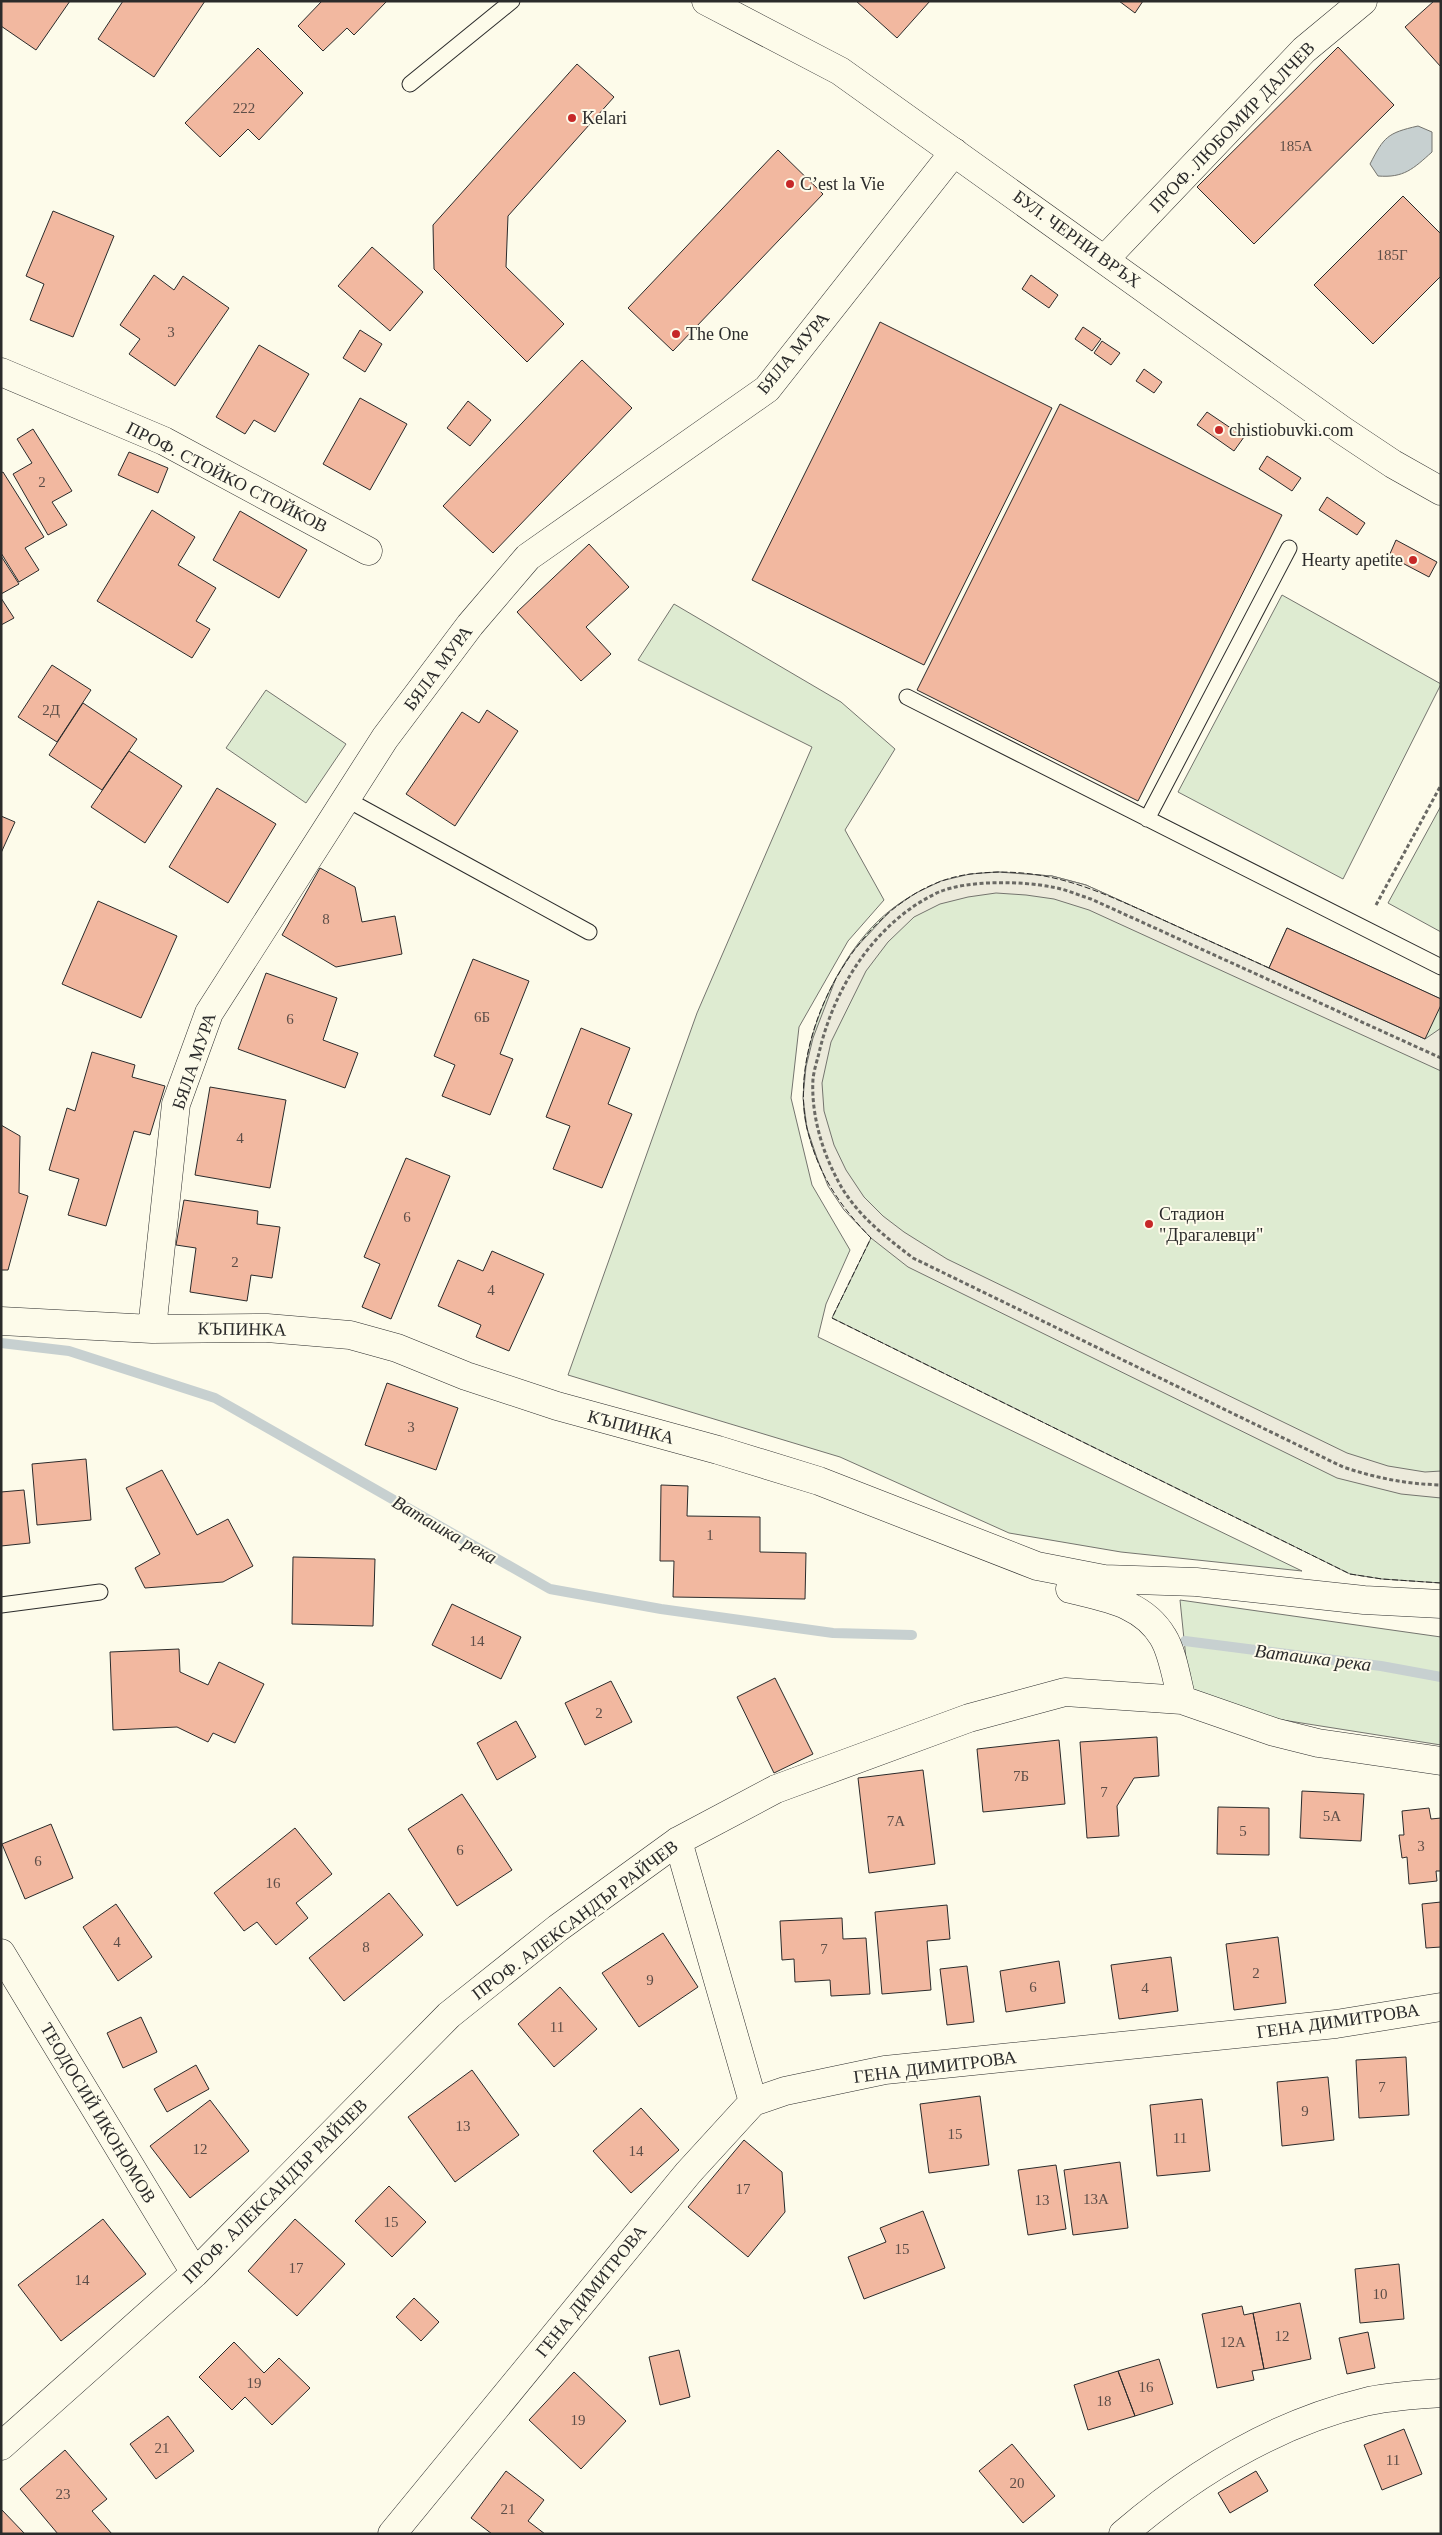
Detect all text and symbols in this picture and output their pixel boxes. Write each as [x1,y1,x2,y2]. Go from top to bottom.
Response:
street label: ПРОФ. ЛЮБОМИР ДАЛЧЕВ [1145,38,1319,216]
house number: 222 [233,100,255,116]
place label: Kelari [582,108,627,128]
marker: Kelari [566,112,578,124]
house number: 185А [1279,138,1313,154]
place label: C’est la Vie [800,174,885,194]
marker: C’est la Vie [784,178,796,190]
street label: БУЛ. ЧЕРНИ ВРЪХ [1009,186,1145,292]
house number: 185Г [1376,247,1408,263]
street label: БЯЛА МУРА [753,308,833,398]
house number: 3 [167,324,175,340]
place label: The One [686,324,748,344]
marker: The One [670,328,682,340]
street label: ПРОФ. СТОЙКО СТОЙКОВ [123,418,331,536]
place label: chistiobuvki.com [1229,420,1354,440]
marker: chistiobuvki.com [1213,424,1225,436]
house number: 2 [38,474,46,490]
place label: Hearty apetite [1302,550,1403,570]
marker: Hearty apetite [1407,554,1419,566]
street label: БЯЛА МУРА [400,622,476,714]
house number: 2Д [42,702,60,718]
house number: 8 [322,911,330,927]
house number: 6Б [474,1009,490,1025]
street label: БЯЛА МУРА [168,1010,220,1112]
house number: 6 [286,1011,294,1027]
house number: 4 [236,1130,244,1146]
place label: Стадион "Драгалевци" [1159,1204,1263,1245]
house number: 6 [403,1209,411,1225]
marker: Стадион "Драгалевци" [1143,1218,1155,1230]
house number: 2 [231,1254,239,1270]
house number: 4 [487,1282,495,1298]
street label: КЪПИНКА [197,1318,287,1340]
street label: КЪПИНКА [586,1406,676,1448]
house number: 3 [407,1419,415,1435]
water label: Ваташка река [389,1491,501,1568]
house number: 1 [706,1527,714,1543]
house number: 14 [470,1633,485,1649]
water label: Ваташка река [1253,1640,1372,1675]
house number: 2 [595,1705,603,1721]
house number: 7Б [1013,1768,1029,1784]
house number: 7 [1100,1784,1108,1800]
house number: 5А [1323,1808,1341,1824]
house number: 7А [887,1813,905,1829]
house number: 5 [1239,1823,1247,1839]
street label: ПРОФ. АЛЕКСАНДЪР РАЙЧЕВ [468,1836,682,2004]
house number: 3 [1417,1838,1425,1854]
house number: 6 [456,1842,464,1858]
house number: 6 [34,1853,42,1869]
house number: 16 [266,1875,281,1891]
house number: 4 [113,1934,121,1950]
house number: 8 [362,1939,370,1955]
house number: 7 [820,1941,828,1957]
house number: 2 [1252,1965,1260,1981]
house number: 9 [646,1972,654,1988]
house number: 6 [1029,1979,1037,1995]
house number: 4 [1141,1980,1149,1996]
street label: ГЕНА ДИМИТРОВА [1255,2000,1421,2042]
street label: ТЕОДОСИЙ ИКОНОМОВ [36,2019,160,2207]
house number: 11 [550,2019,564,2035]
street label: ГЕНА ДИМИТРОВА [852,2047,1018,2087]
house number: 7 [1378,2079,1386,2095]
street label: ПРОФ. АЛЕКСАНДЪР РАЙЧЕВ [179,2095,371,2287]
house number: 9 [1301,2103,1309,2119]
house number: 13 [456,2118,471,2134]
house number: 15 [948,2126,963,2142]
house number: 11 [1173,2130,1187,2146]
house number: 12 [193,2141,208,2157]
house number: 14 [629,2143,644,2159]
house number: 17 [736,2181,751,2197]
house number: 13А [1083,2191,1109,2207]
house number: 13 [1035,2192,1050,2208]
house number: 15 [384,2214,399,2230]
street label: ГЕНА ДИМИТРОВА [532,2221,650,2361]
house number: 15 [895,2241,910,2257]
house number: 17 [289,2260,304,2276]
house number: 14 [75,2272,90,2288]
house number: 10 [1373,2286,1388,2302]
house number: 12 [1275,2328,1290,2344]
house number: 12А [1220,2334,1246,2350]
house number: 19 [247,2375,262,2391]
house number: 16 [1139,2379,1154,2395]
house number: 18 [1097,2393,1112,2409]
house number: 19 [571,2412,586,2428]
house number: 21 [155,2440,170,2456]
house number: 11 [1386,2452,1400,2468]
house number: 20 [1010,2475,1025,2491]
house number: 23 [56,2486,71,2502]
house number: 21 [501,2501,516,2517]

